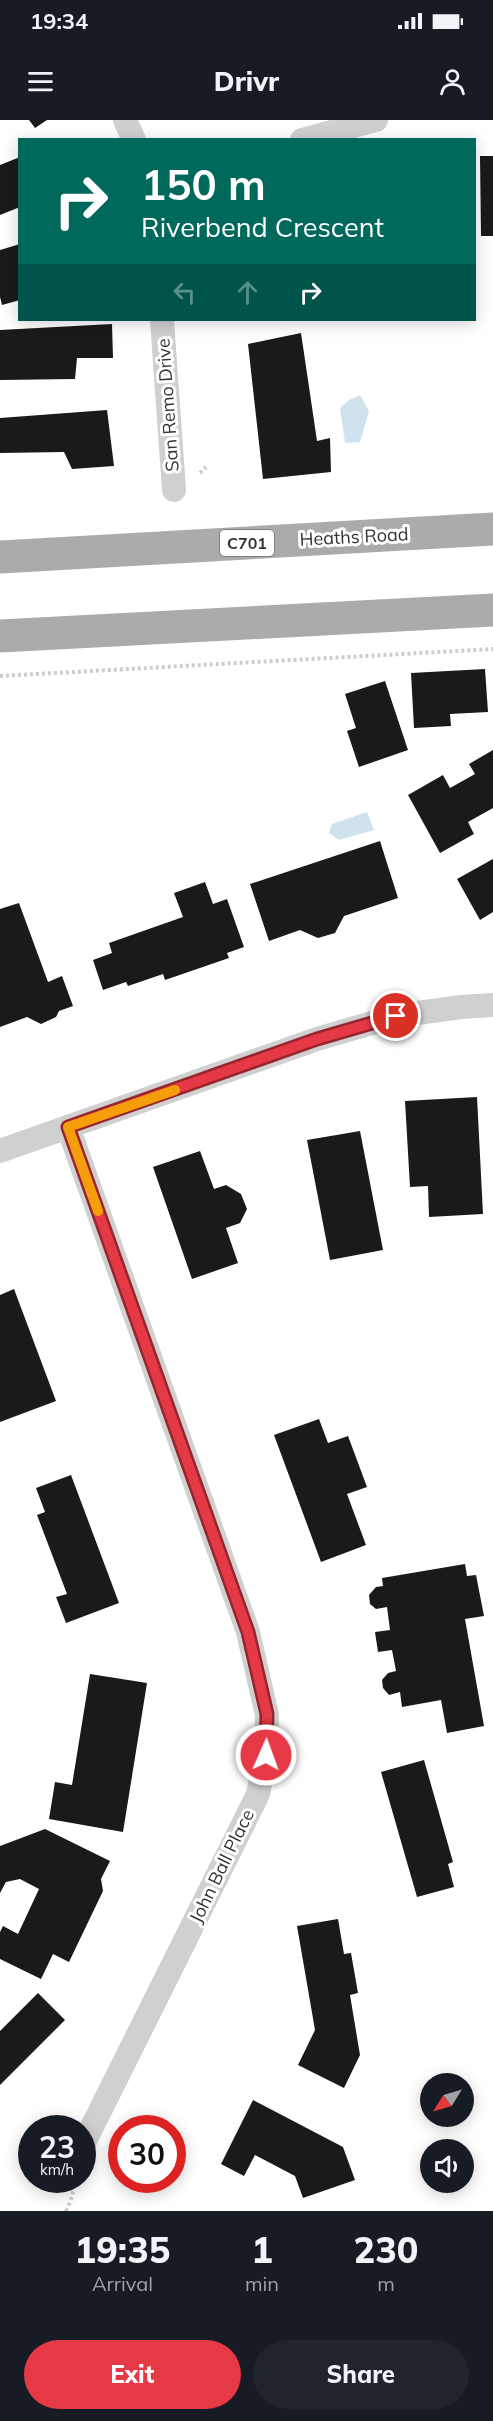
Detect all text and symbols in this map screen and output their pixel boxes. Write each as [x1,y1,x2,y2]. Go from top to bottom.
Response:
text: 19:34 [30,7,88,35]
text: Drivr [214,64,279,98]
icon: menu [24,65,57,98]
icon: person [436,65,469,98]
text: 150 m [141,158,266,211]
icon: right [42,162,120,240]
text: Riverbend Crescent [141,210,384,244]
icon: left [168,276,201,309]
icon: ahead [231,276,264,309]
icon: right [294,276,327,309]
street label: San Remo Drive [151,338,184,472]
street label: Heaths Road [299,522,409,551]
road number: C701 [220,530,274,556]
pin [370,990,421,1041]
icon: arrive [379,999,412,1032]
position arrow [234,1723,298,1787]
street label: John Ball Place [184,1805,259,1926]
north arrow [420,2073,474,2127]
map controls [420,2073,474,2193]
speed limit sign: 30 [108,2115,186,2193]
text: 23 [39,2128,75,2166]
button: sound [420,2139,474,2193]
text: km/h [40,2160,74,2179]
text: 19:35 [75,2227,170,2272]
text: 1 [251,2227,273,2272]
text: 230 [354,2227,418,2272]
text: Arrival [92,2271,153,2296]
text: min [245,2271,279,2296]
text: m [377,2271,395,2296]
button: Exit [24,2340,241,2409]
button: Share [253,2340,469,2409]

